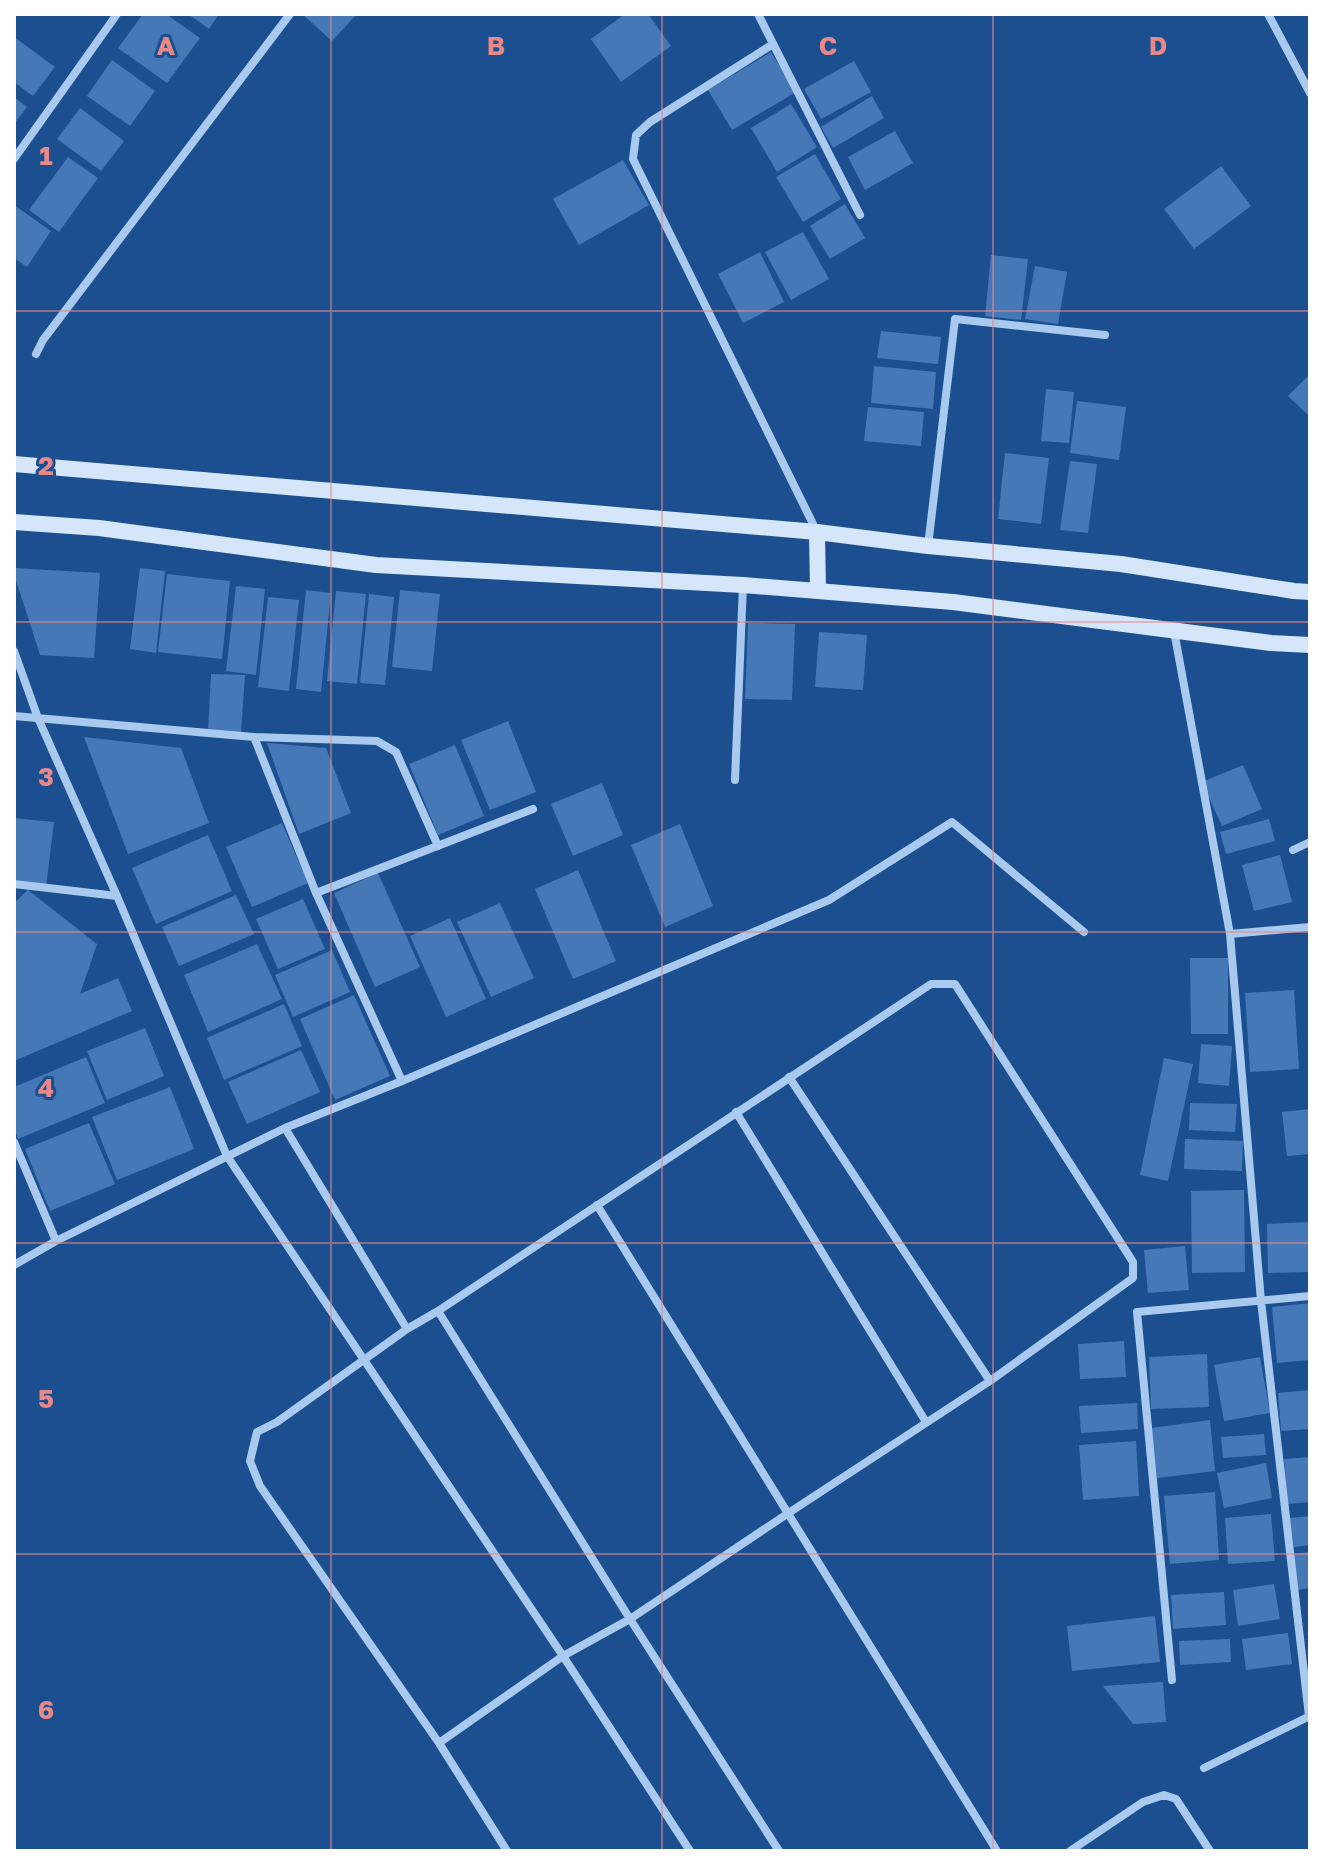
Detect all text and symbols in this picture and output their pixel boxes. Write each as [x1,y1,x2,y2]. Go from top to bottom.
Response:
text: A [157,30,176,61]
text: B [487,30,505,61]
text: C [819,30,837,61]
text: D [1149,30,1167,61]
text: 1 [39,140,53,171]
text: 2 [38,450,54,481]
text: 3 [38,761,54,792]
text: 4 [38,1072,54,1103]
text: 5 [38,1383,54,1414]
text: 6 [38,1694,54,1725]

